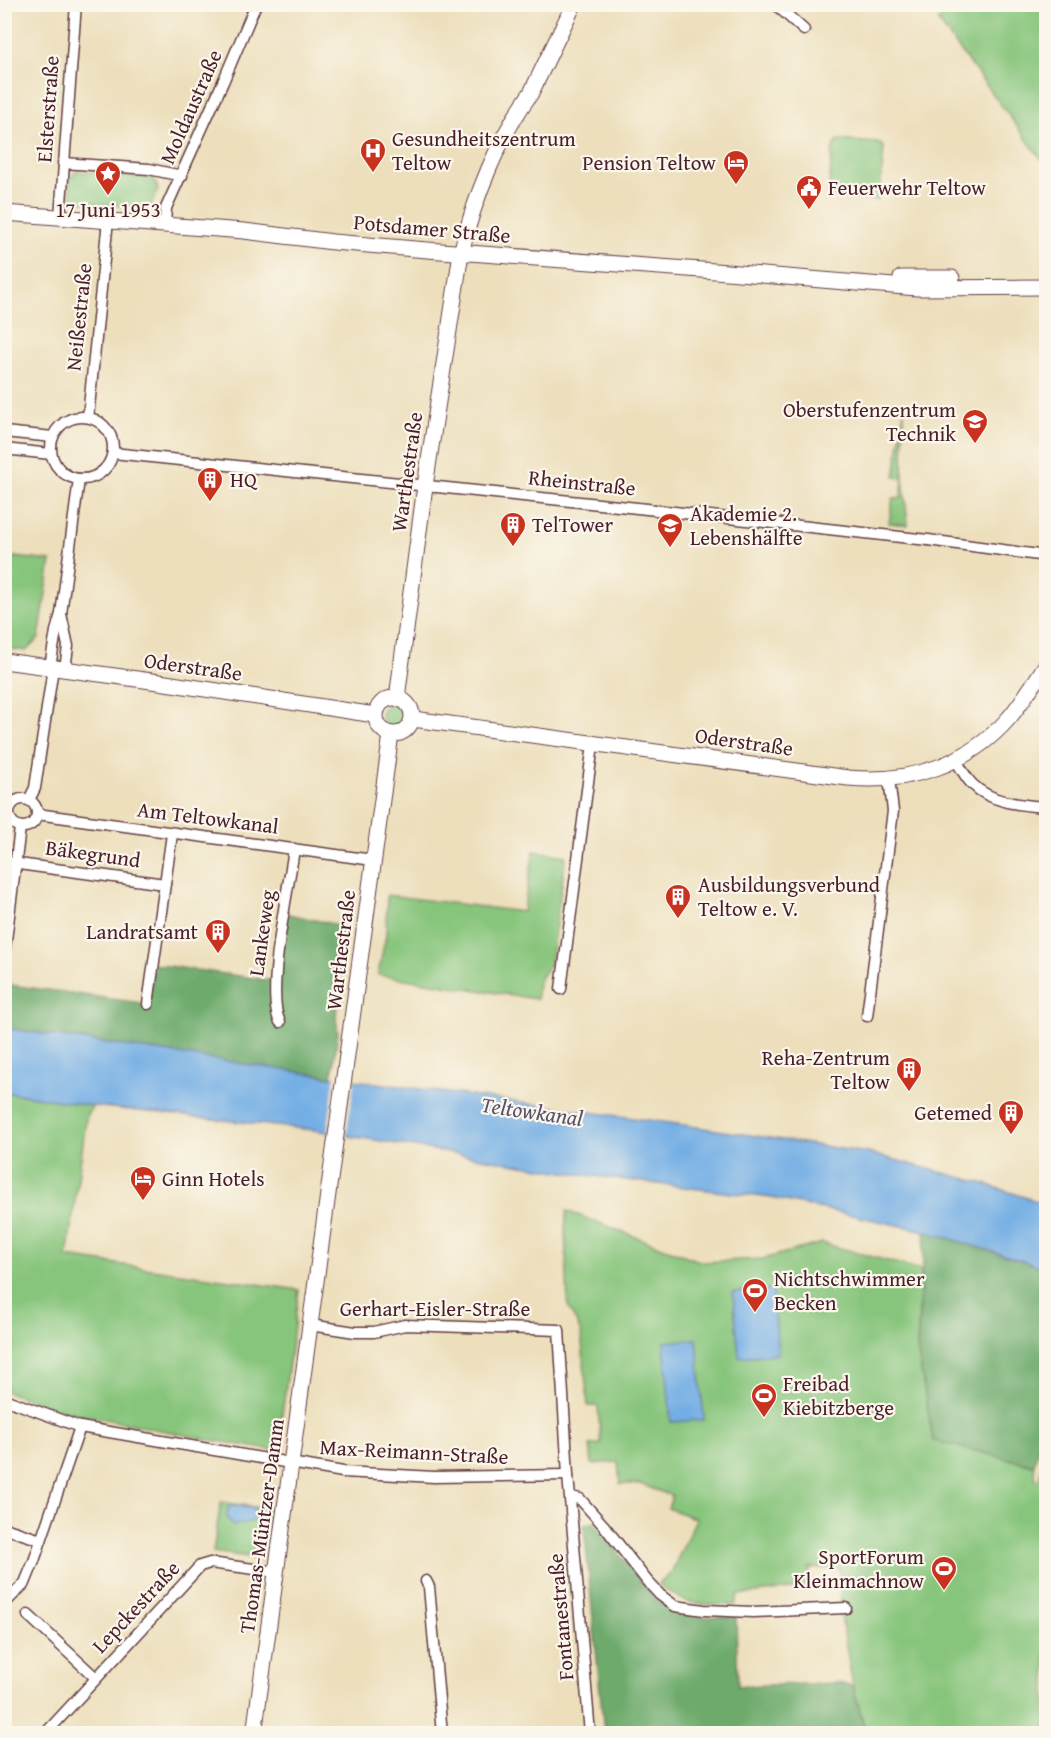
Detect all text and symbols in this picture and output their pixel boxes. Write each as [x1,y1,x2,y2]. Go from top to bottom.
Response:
street label: Moldaustraße [151,44,230,169]
street label: Elsterstraße [28,54,67,163]
place label: Gesundheitszentrum Teltow [392,123,576,178]
hospital icon: Gesundheitszentrum Teltow [358,136,388,174]
place label: Pension Teltow [582,147,716,178]
hotel icon: Pension Teltow [721,148,751,186]
place icon: 17 Juni 1953 [93,159,123,197]
place label: Feuerwehr Teltow [828,172,986,203]
public building icon: Feuerwehr Teltow [794,173,824,211]
place label: 17 Juni 1953 [55,194,161,225]
street label: Potsdamer Straße [352,206,512,251]
street label: Neißestraße [57,262,100,372]
place label: Oberstufenzentrum Technik [783,394,956,449]
school or university icon: Oberstufenzentrum Technik [960,407,990,445]
street label: Warthestraße [383,410,430,534]
street label: Rheinstraße [527,461,637,504]
place label: HQ [230,464,258,495]
building icon: HQ [195,465,225,503]
place label: Akademie 2. Lebenshälfte [690,498,803,553]
place label: TelTower [532,509,613,540]
building icon: TelTower [498,510,528,548]
school or university icon: Akademie 2. Lebenshälfte [655,511,685,549]
street label: Oderstraße [142,644,244,689]
street label: Oderstraße [693,719,795,764]
street label: Am Teltowkanal [136,793,281,842]
street label: Bäkegrund [44,832,143,876]
place label: Ausbildungsverbund Teltow e. V. [698,869,881,924]
building icon: Ausbildungsverbund Teltow e. V. [663,882,693,920]
street label: Lankeweg [240,887,283,978]
street label: Warthestraße [318,888,363,1012]
place label: Landratsamt [86,916,199,947]
building icon: Landratsamt [203,917,233,955]
place label: Reha-Zentrum Teltow [762,1042,890,1097]
building icon: Reha-Zentrum Teltow [894,1055,924,1093]
water label: Teltowkanal [479,1088,585,1134]
place label: Getemed [914,1097,993,1128]
building icon: Getemed [996,1098,1026,1136]
place label: Ginn Hotels [162,1163,265,1194]
hotel icon: Ginn Hotels [128,1164,158,1202]
place label: Nichtschwimmer Becken [774,1263,925,1318]
sports icon: Nichtschwimmer Becken [740,1276,770,1314]
street label: Gerhart-Eisler-Straße [340,1293,530,1324]
place label: Freibad Kiebitzberge [783,1368,894,1423]
sports icon: Freibad Kiebitzberge [749,1381,779,1419]
street label: Thomas-Müntzer-Damm [231,1417,292,1635]
street label: Max-Reimann-Straße [319,1431,509,1472]
place label: SportForum Kleinmachnow [793,1541,924,1596]
street label: Fontanestraße [540,1552,581,1682]
street label: Lepckestraße [84,1553,187,1660]
sports icon: SportForum Kleinmachnow [929,1554,959,1592]

